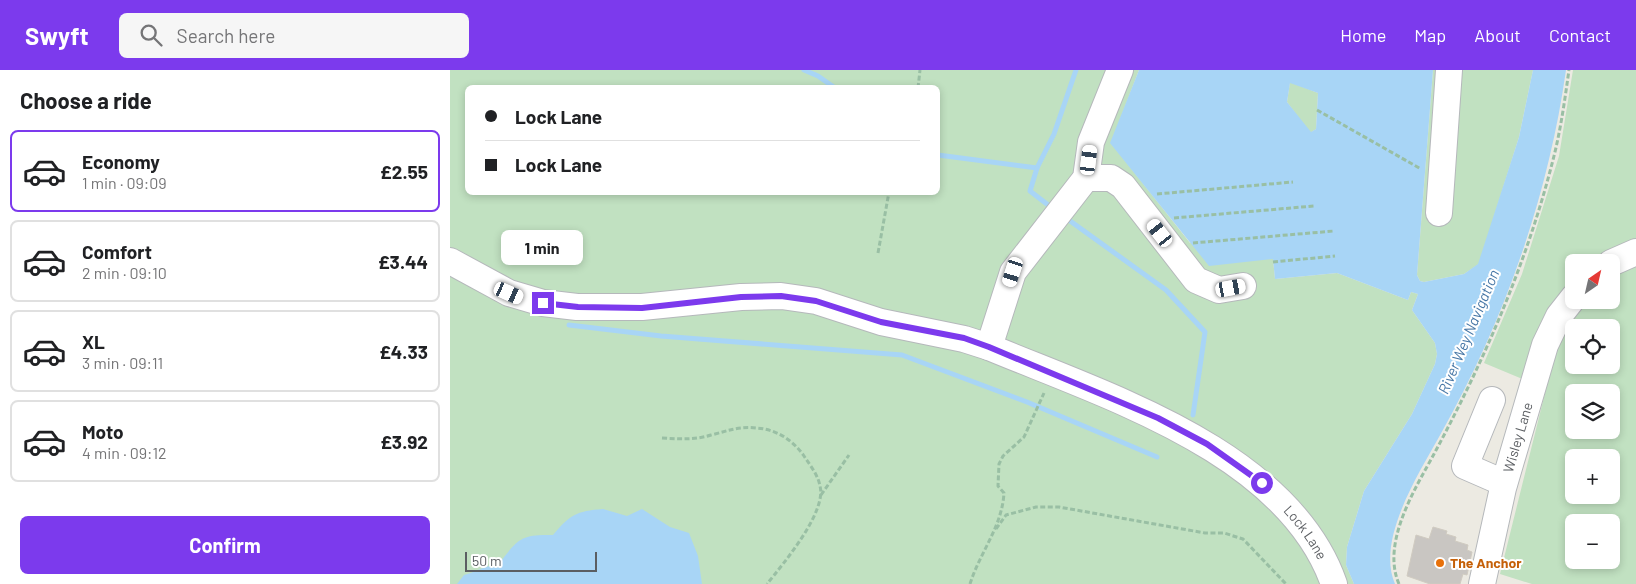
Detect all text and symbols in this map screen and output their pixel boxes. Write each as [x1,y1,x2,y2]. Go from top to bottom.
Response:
search box [119,13,469,58]
text: Swyft [25,21,89,50]
icon: search [137,21,165,49]
text: Search here [177,24,275,47]
text: Home [1340,24,1386,46]
text: Map [1414,24,1446,46]
text: About [1474,24,1521,46]
text: Contact [1549,24,1611,46]
text: Choose a ride [20,87,152,113]
text: Lock Lane [515,105,602,128]
car [1079,144,1098,176]
icon: car [22,149,67,194]
text: Economy [82,150,160,173]
text: Lock Lane [515,153,602,176]
text: £2.55 [380,160,428,183]
text: 1 min · 09:09 [82,173,167,192]
car [1144,217,1175,249]
callout: 1 min [502,230,584,266]
text: 1 min [524,238,560,257]
icon: car [22,239,67,284]
text: Comfort [82,240,152,263]
text: £3.44 [378,250,428,273]
north arrow [1565,254,1620,309]
map controls [1565,254,1620,569]
car [1001,255,1024,289]
text: 2 min · 09:10 [82,263,167,282]
water label: River Wey Navigation [1434,267,1502,397]
car [1214,278,1247,298]
car [492,280,525,306]
route end [532,292,554,314]
button: locate [1565,319,1620,374]
icon: car [22,329,67,374]
text: XL [82,330,105,353]
text: £4.33 [379,340,428,363]
text: 3 min · 09:11 [82,353,163,372]
button: layers [1565,384,1620,439]
street label: Wisley Lane [1499,400,1536,474]
icon: car [22,419,67,464]
text: Moto [82,420,124,443]
text: £3.92 [380,430,428,453]
text: 4 min · 09:12 [82,443,167,462]
button: + [1565,449,1620,504]
route start [1251,472,1273,494]
street label: Lock Lane [1281,502,1331,562]
button: − [1565,514,1620,569]
button: Confirm [20,516,430,574]
scale bar [465,549,598,572]
text: 50 m [472,552,501,569]
place label: The Anchor [1450,554,1522,571]
marker: The Anchor [1434,557,1446,569]

